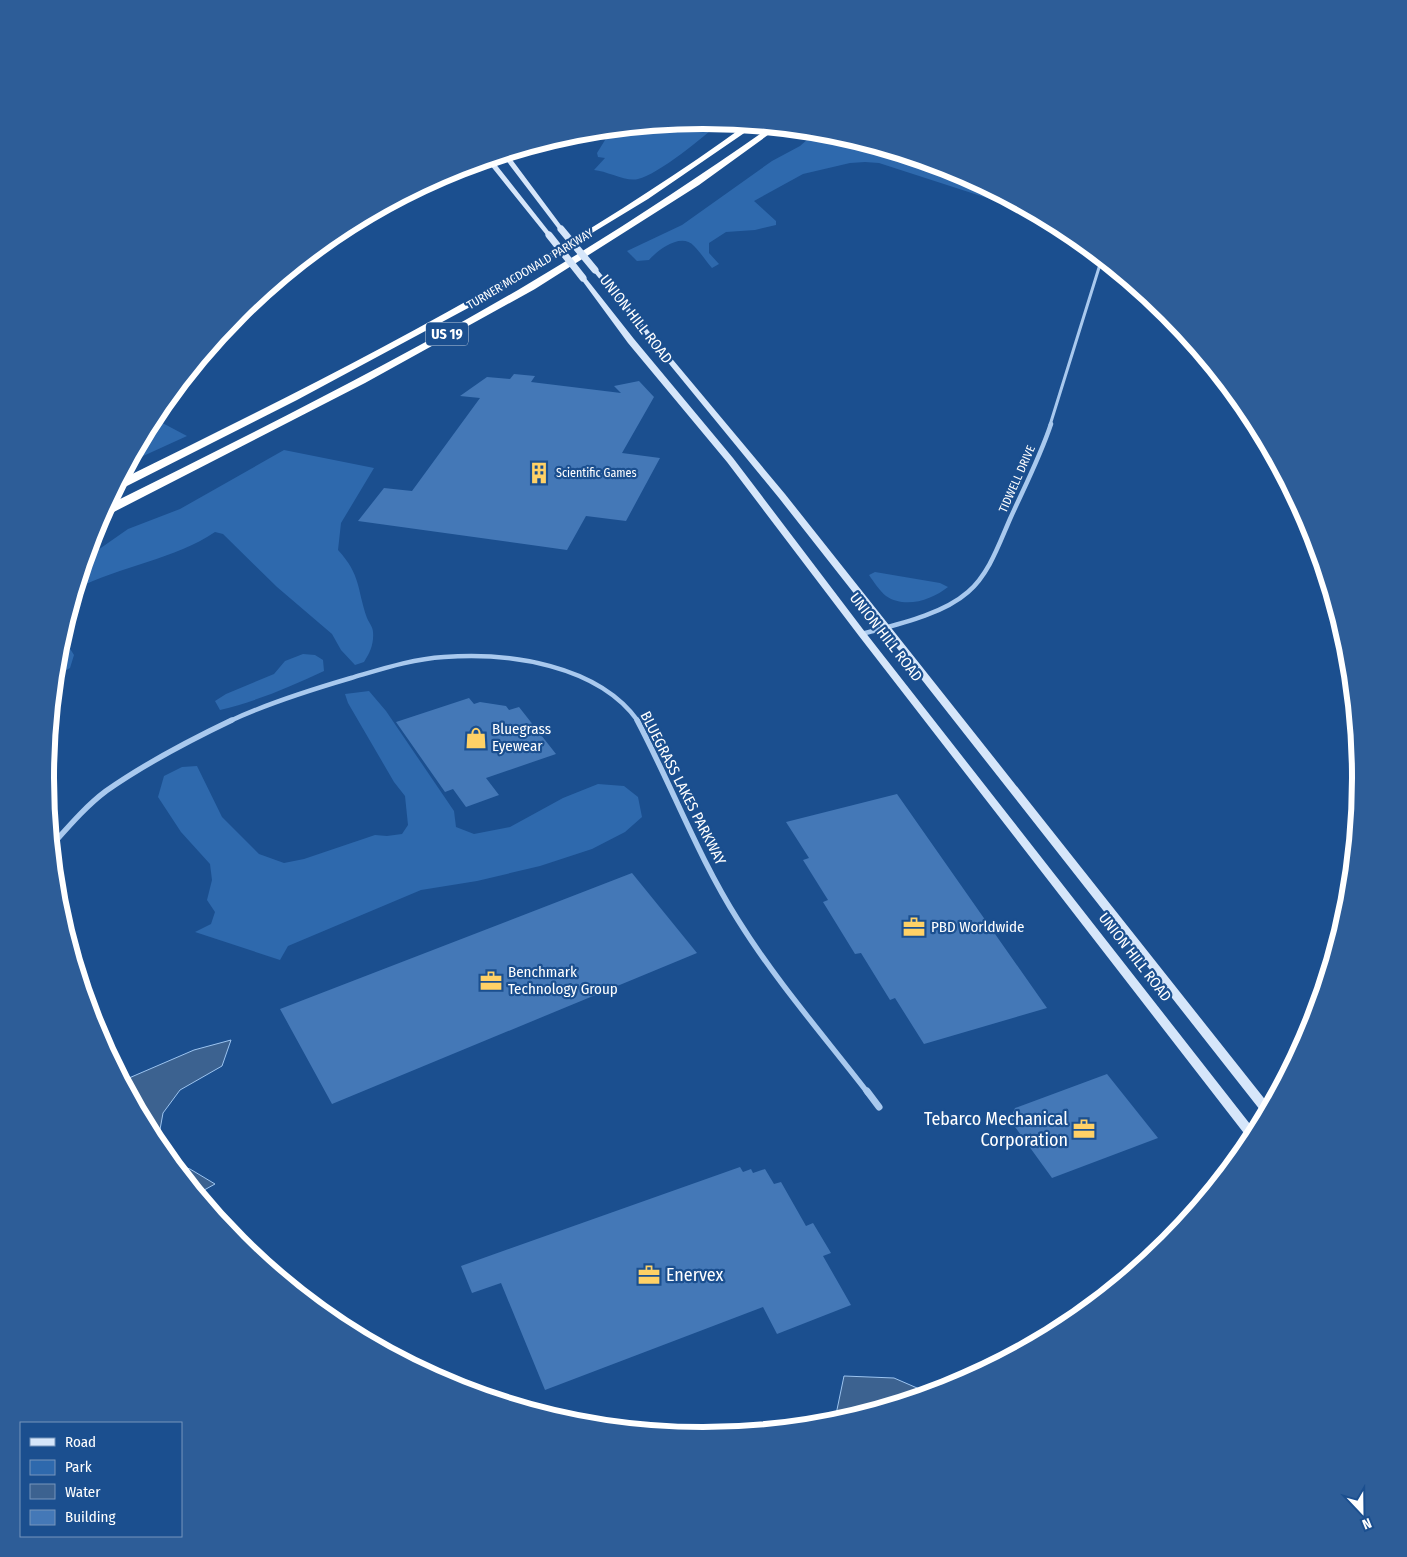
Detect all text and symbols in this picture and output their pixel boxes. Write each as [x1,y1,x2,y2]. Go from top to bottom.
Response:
street label: TURNER MCDONALD PARKWAY [464,226,596,312]
street label: UNION HILL ROAD [596,271,676,367]
road number: US 19 [426,322,468,346]
street label: TIDWELL DRIVE [996,443,1038,515]
building icon: Scientific Games [526,460,552,486]
place label: Scientific Games [556,466,637,480]
street label: UNION HILL ROAD [846,589,926,685]
street label: BLUEGRASS LAKES PARKWAY [636,708,730,868]
place label: Bluegrass Eyewear [492,720,551,755]
shop icon: Bluegrass Eyewear [463,725,489,751]
street label: UNION HILL ROAD [1095,909,1175,1005]
office icon: PBD Worldwide [901,914,927,940]
place label: PBD Worldwide [931,918,1024,936]
place label: Benchmark Technology Group [508,963,618,998]
office icon: Benchmark Technology Group [478,968,504,994]
place label: Tebarco Mechanical Corporation [924,1108,1068,1151]
office icon: Tebarco Mechanical Corporation [1071,1116,1097,1142]
office icon: Enervex [636,1262,662,1288]
place label: Enervex [666,1264,724,1286]
legend [20,1422,182,1537]
text: Road [65,1433,96,1451]
text: Park [65,1458,92,1476]
text: Water [65,1483,101,1501]
north arrow [1337,1487,1387,1537]
text: Building [65,1508,116,1526]
text: N [1360,1514,1374,1533]

